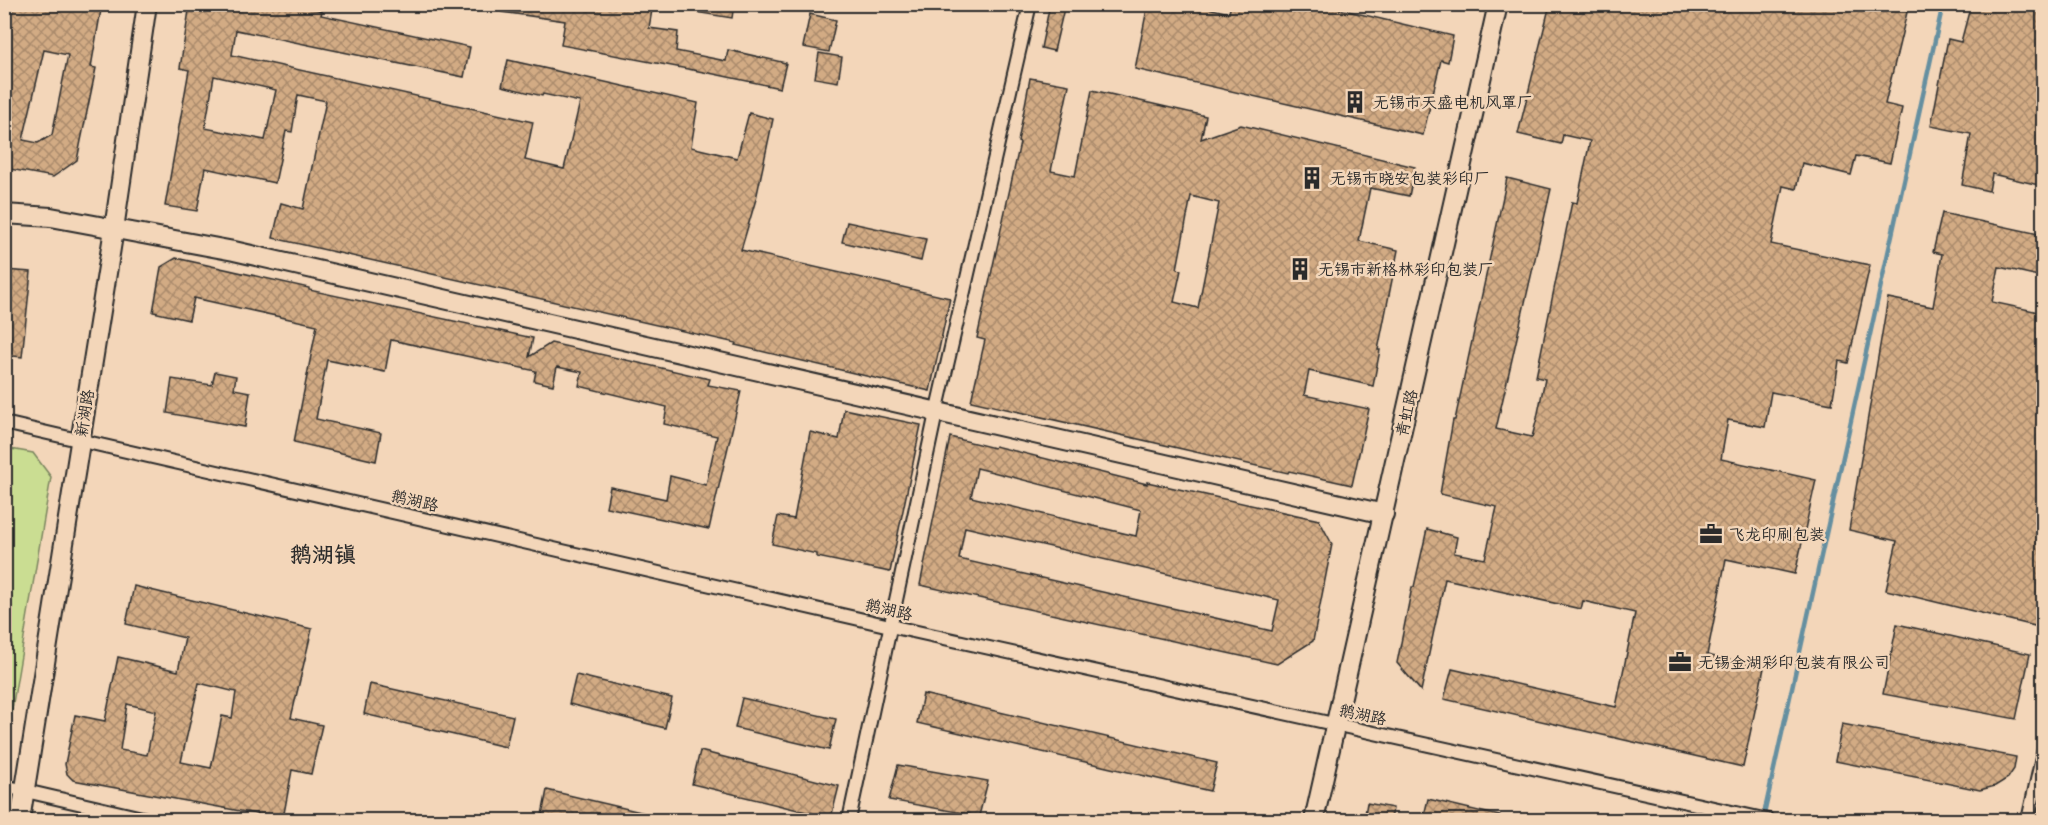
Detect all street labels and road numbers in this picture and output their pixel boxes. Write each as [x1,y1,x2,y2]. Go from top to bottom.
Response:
street label: 新湖路 [67,387,99,438]
street label: 青虹路 [1388,387,1422,439]
street label: 鹅湖路 [389,482,441,516]
street label: 鹅湖路 [863,591,915,625]
street label: 鹅湖路 [1337,696,1389,730]

